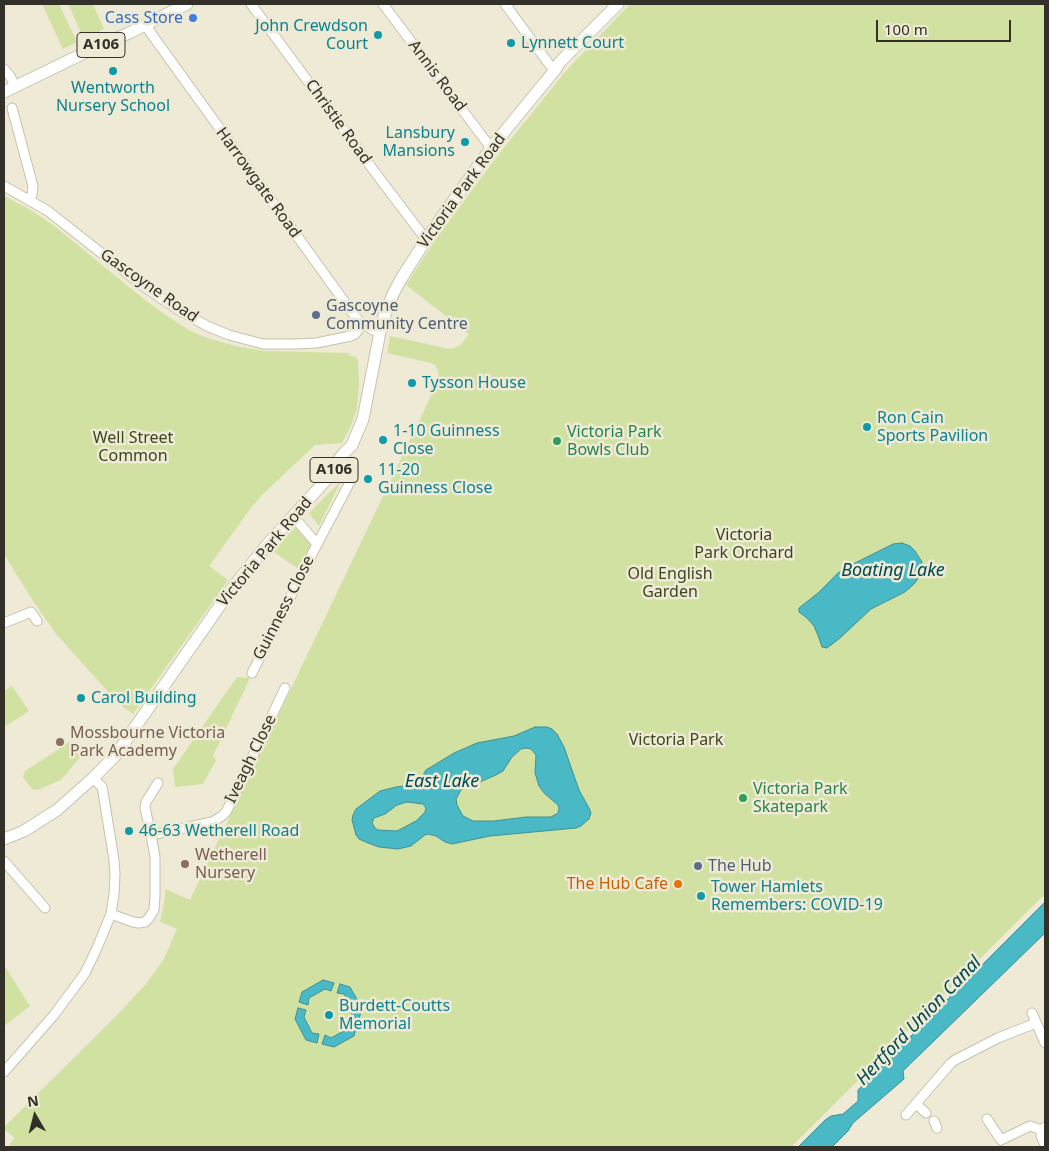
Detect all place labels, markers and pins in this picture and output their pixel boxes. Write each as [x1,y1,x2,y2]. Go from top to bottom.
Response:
place label: Cass Store [105,8,183,28]
marker: Cass Store [187,12,199,24]
place label: John Crewdson Court [255,16,368,54]
marker: John Crewdson Court [372,29,384,41]
place label: Lynnett Court [521,33,624,53]
marker: Lynnett Court [505,37,517,49]
marker: Wentworth Nursery School [107,65,119,77]
place label: Wentworth Nursery School [56,78,170,116]
place label: Lansbury Mansions [383,123,455,161]
marker: Lansbury Mansions [459,136,471,148]
place label: Gascoyne Community Centre [326,296,468,334]
marker: Gascoyne Community Centre [310,309,322,321]
place label: Tysson House [422,373,526,393]
marker: Tysson House [406,377,418,389]
place label: Ron Cain Sports Pavilion [877,408,988,446]
place label: 1-10 Guinness Close [393,421,500,459]
marker: Ron Cain Sports Pavilion [861,421,873,433]
place label: Victoria Park Bowls Club [567,422,662,460]
marker: 1-10 Guinness Close [377,434,389,446]
marker: Victoria Park Bowls Club [551,435,563,447]
place label: 11-20 Guinness Close [378,460,493,498]
marker: 11-20 Guinness Close [362,473,374,485]
place label: Carol Building [91,688,197,708]
marker: Carol Building [75,692,87,704]
place label: Mossbourne Victoria Park Academy [70,723,225,761]
marker: Mossbourne Victoria Park Academy [54,736,66,748]
place label: Victoria Park Skatepark [753,779,848,817]
marker: Victoria Park Skatepark [737,792,749,804]
place label: 46-63 Wetherell Road [139,821,299,841]
marker: 46-63 Wetherell Road [123,825,135,837]
place label: Wetherell Nursery [195,845,267,883]
place label: The Hub [708,856,772,876]
marker: Wetherell Nursery [179,858,191,870]
marker: The Hub [692,860,704,872]
place label: The Hub Cafe [567,874,668,894]
place label: Tower Hamlets Remembers: COVID-19 [711,877,883,915]
marker: The Hub Cafe [672,878,684,890]
marker: Tower Hamlets Remembers: COVID-19 [695,890,707,902]
place label: Burdett-Coutts Memorial [339,996,450,1034]
marker: Burdett-Coutts Memorial [323,1009,335,1021]

